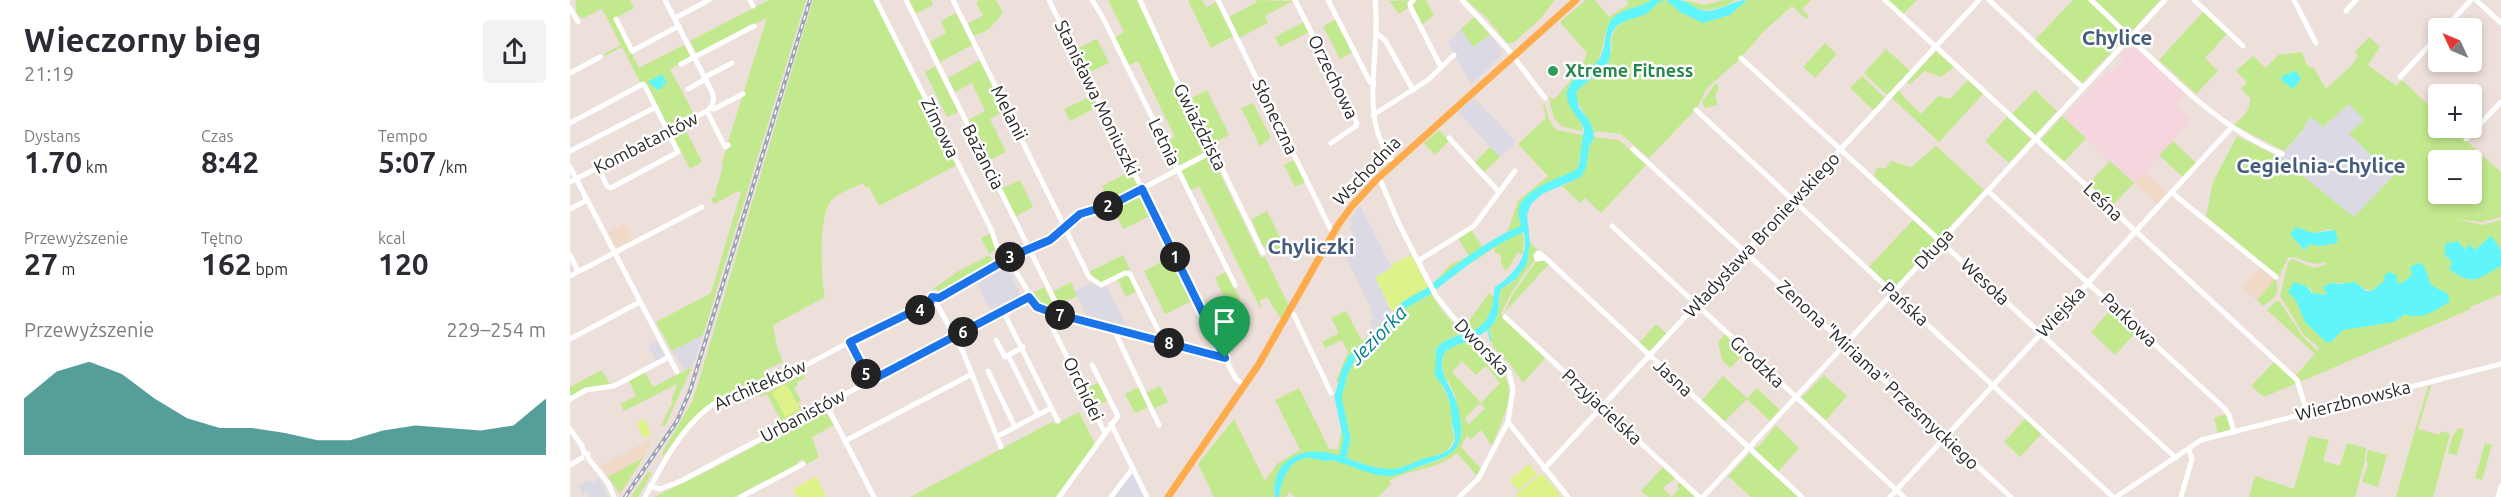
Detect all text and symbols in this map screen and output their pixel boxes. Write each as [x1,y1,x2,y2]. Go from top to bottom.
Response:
street label: Stanisława Moniuszki [1052,17,1144,178]
north arrow [2428,18,2482,72]
map controls [2428,18,2482,204]
button: share [483,20,546,83]
text: Wieczorny bieg [24,21,262,58]
district label: Chylice [2082,25,2152,49]
street label: Orzechowa [1305,31,1363,122]
place label: Xtreme Fitness [1565,60,1693,80]
text: 21:19 [24,62,74,85]
marker: Xtreme Fitness [1546,64,1560,78]
street label: Słoneczna [1249,76,1303,157]
street label: Gwiaździsta [1170,80,1231,173]
street label: Melanii [988,82,1032,143]
button: + [2428,84,2482,138]
street label: Zimowa [918,94,964,161]
street label: Kombatantów [590,107,701,177]
street label: Letnia [1145,115,1185,168]
street label: Bażancia [959,121,1009,192]
text: Dystans [24,127,81,145]
text: Czas [201,127,233,145]
text: Tempo [378,127,428,145]
street label: Wschodnia [1329,132,1404,209]
text: 1.70 [24,145,82,179]
text: 8:42 [201,145,259,179]
text: 5:07 [378,145,436,179]
street label: Władysława Broniewskiego [1679,148,1843,321]
button: − [2428,150,2482,204]
district label: Cegielnia-Chylice [2236,153,2406,177]
text: km [82,158,108,176]
text: /km [436,158,468,176]
street label: Leśna [2080,178,2127,224]
pin: 2 [1093,191,1123,221]
text: 2 [1103,197,1113,215]
street label: Długa [1910,224,1957,272]
text: Przewyższenie [24,229,128,247]
text: Tętno [201,229,243,247]
text: kcal [378,229,406,247]
district label: Chyliczki [1268,234,1354,258]
pin: 3 [995,242,1025,272]
pin: 1 [1160,242,1190,272]
text: 27 [24,247,58,281]
text: 162 [201,247,252,281]
text: 120 [378,247,429,281]
text: 3 [1005,248,1015,266]
text: 1 [1170,248,1180,266]
street label: Wesoła [1957,254,2014,309]
text: m [58,260,75,278]
text: bpm [252,260,288,278]
street label: Zenona "Miriama" Przesmyckiego [1774,275,1984,473]
street label: Pańska [1878,277,1933,330]
street label: Wiejska [2032,282,2089,341]
street label: Parkowa [2098,288,2162,350]
pin: 4 [905,295,935,325]
pin [1199,296,1250,358]
pin: 7 [1045,300,1075,330]
water label: Jeziorka [1343,300,1411,369]
text: 4 [915,301,925,319]
icon: arrive [1208,305,1241,338]
text: 7 [1055,306,1065,324]
street label: Dworska [1451,314,1514,378]
pin: 6 [948,317,978,347]
text: Przewyższenie [24,318,154,341]
text: 229–254 m [447,318,546,341]
text: 6 [958,323,968,341]
pin: 8 [1154,328,1184,358]
street label: Grodzka [1727,331,1789,391]
text: 8 [1164,334,1174,352]
street label: Orchidei [1060,353,1108,424]
street label: Jasna [1650,354,1697,400]
street label: Architektów [710,355,809,413]
pin: 5 [851,359,881,389]
street label: Przyjacielska [1559,364,1647,448]
text: 5 [861,365,871,383]
street label: Wierzbnowska [2293,376,2412,424]
street label: Urbanistów [757,384,848,446]

